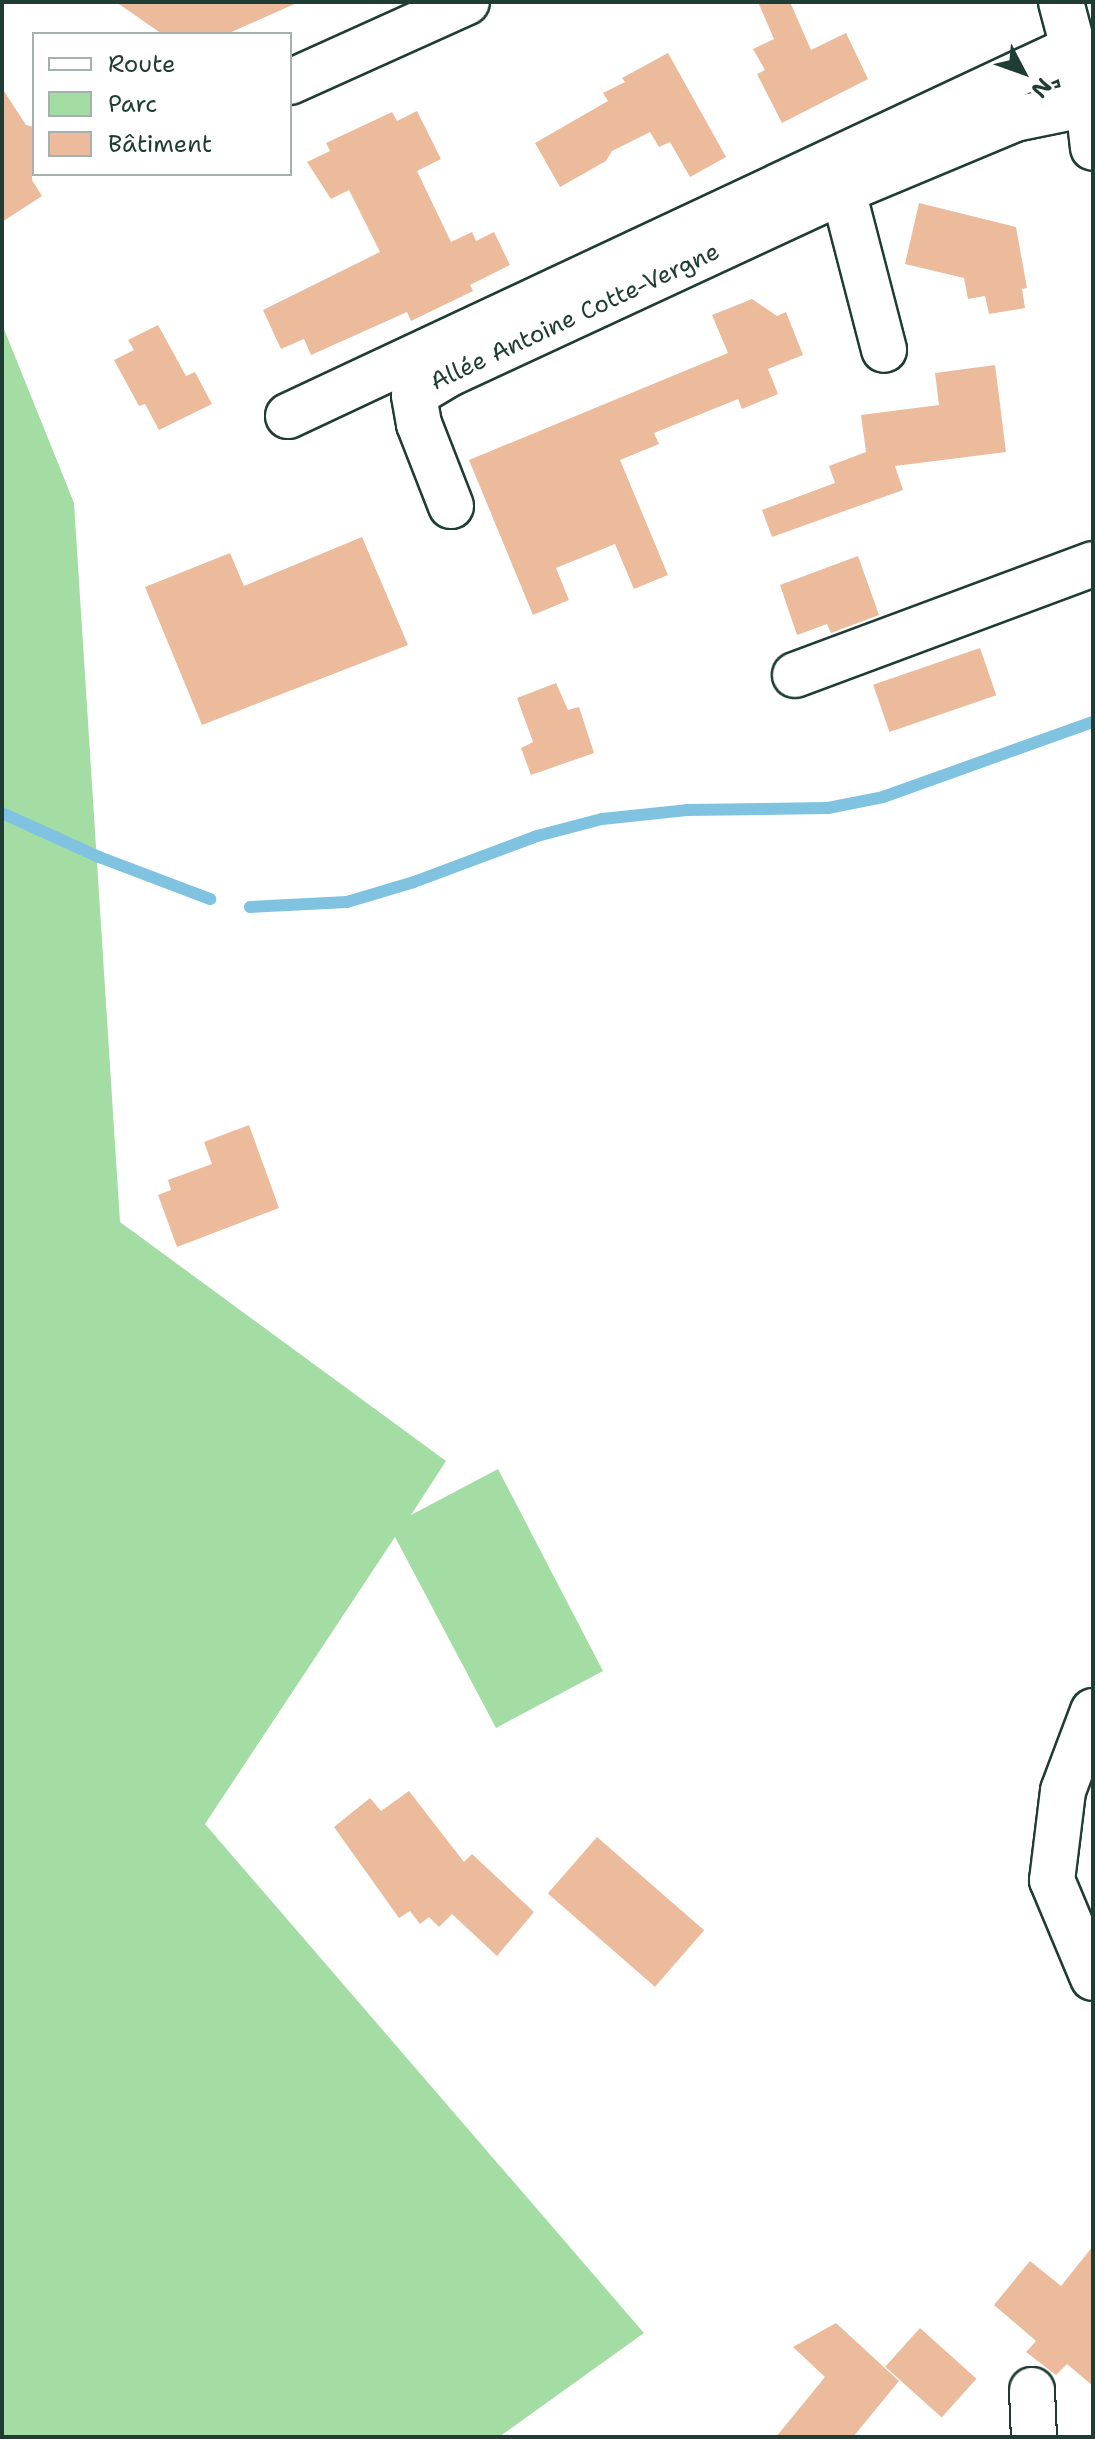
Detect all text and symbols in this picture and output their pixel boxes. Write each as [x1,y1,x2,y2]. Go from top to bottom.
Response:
legend [32,32,292,176]
north arrow [983,32,1063,112]
text: Route [108,48,176,80]
text: N [1025,72,1058,104]
text: Parc [108,88,157,120]
text: Bâtiment [108,128,212,160]
street label: Allée Antoine Cotte-Vergne [426,237,724,397]

